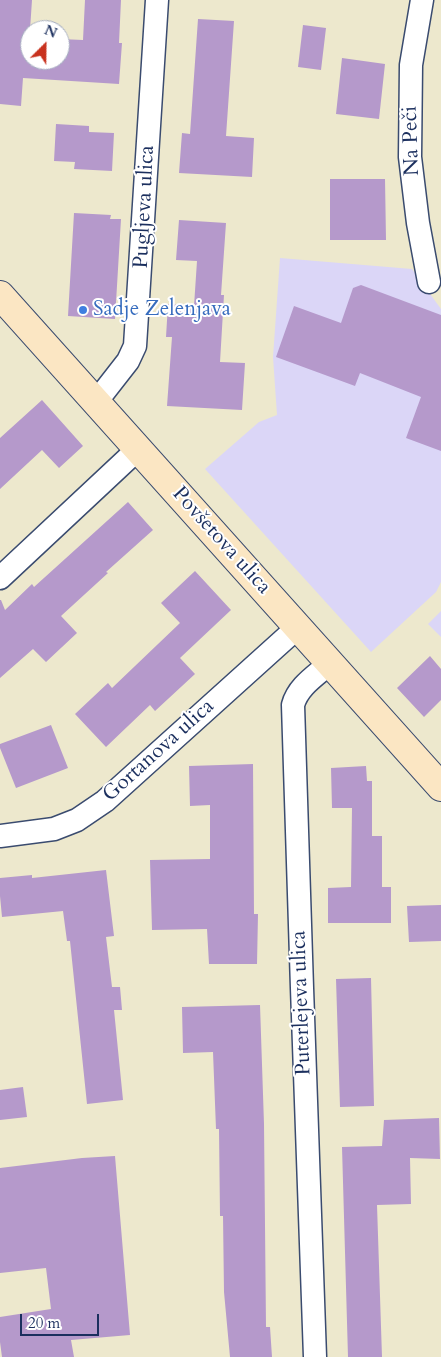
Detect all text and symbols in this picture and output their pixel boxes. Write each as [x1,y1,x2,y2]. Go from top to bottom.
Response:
north arrow [20,20,70,70]
text: N [41,21,60,43]
street label: Na Peči [398,106,426,176]
street label: Pugljeva ulica [129,145,161,269]
place label: Sadje Zelenjava [93,297,231,323]
marker: Sadje Zelenjava [77,304,89,316]
street label: Povšetova ulica [166,482,276,600]
street label: Gortanova ulica [98,694,220,808]
street label: Puterlejeva ulica [287,930,317,1076]
scale bar [22,1304,101,1336]
text: 20 m [28,1313,60,1333]

